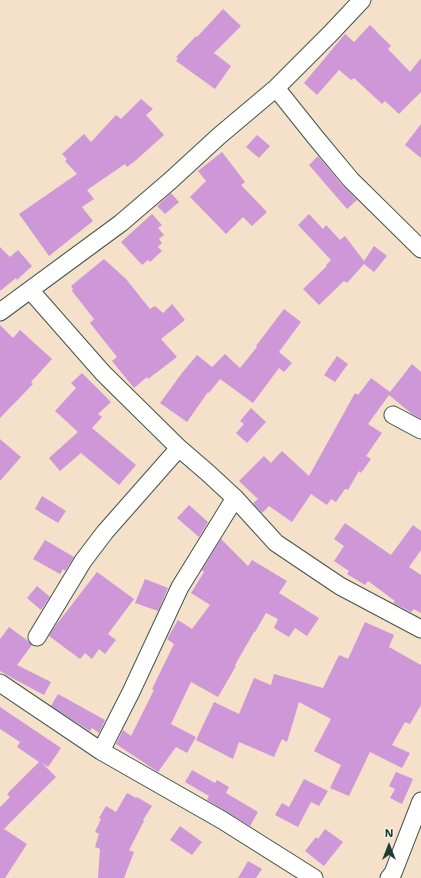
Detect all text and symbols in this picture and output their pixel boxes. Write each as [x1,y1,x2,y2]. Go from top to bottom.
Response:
north arrow [369,826,409,866]
text: N [385,826,393,841]

